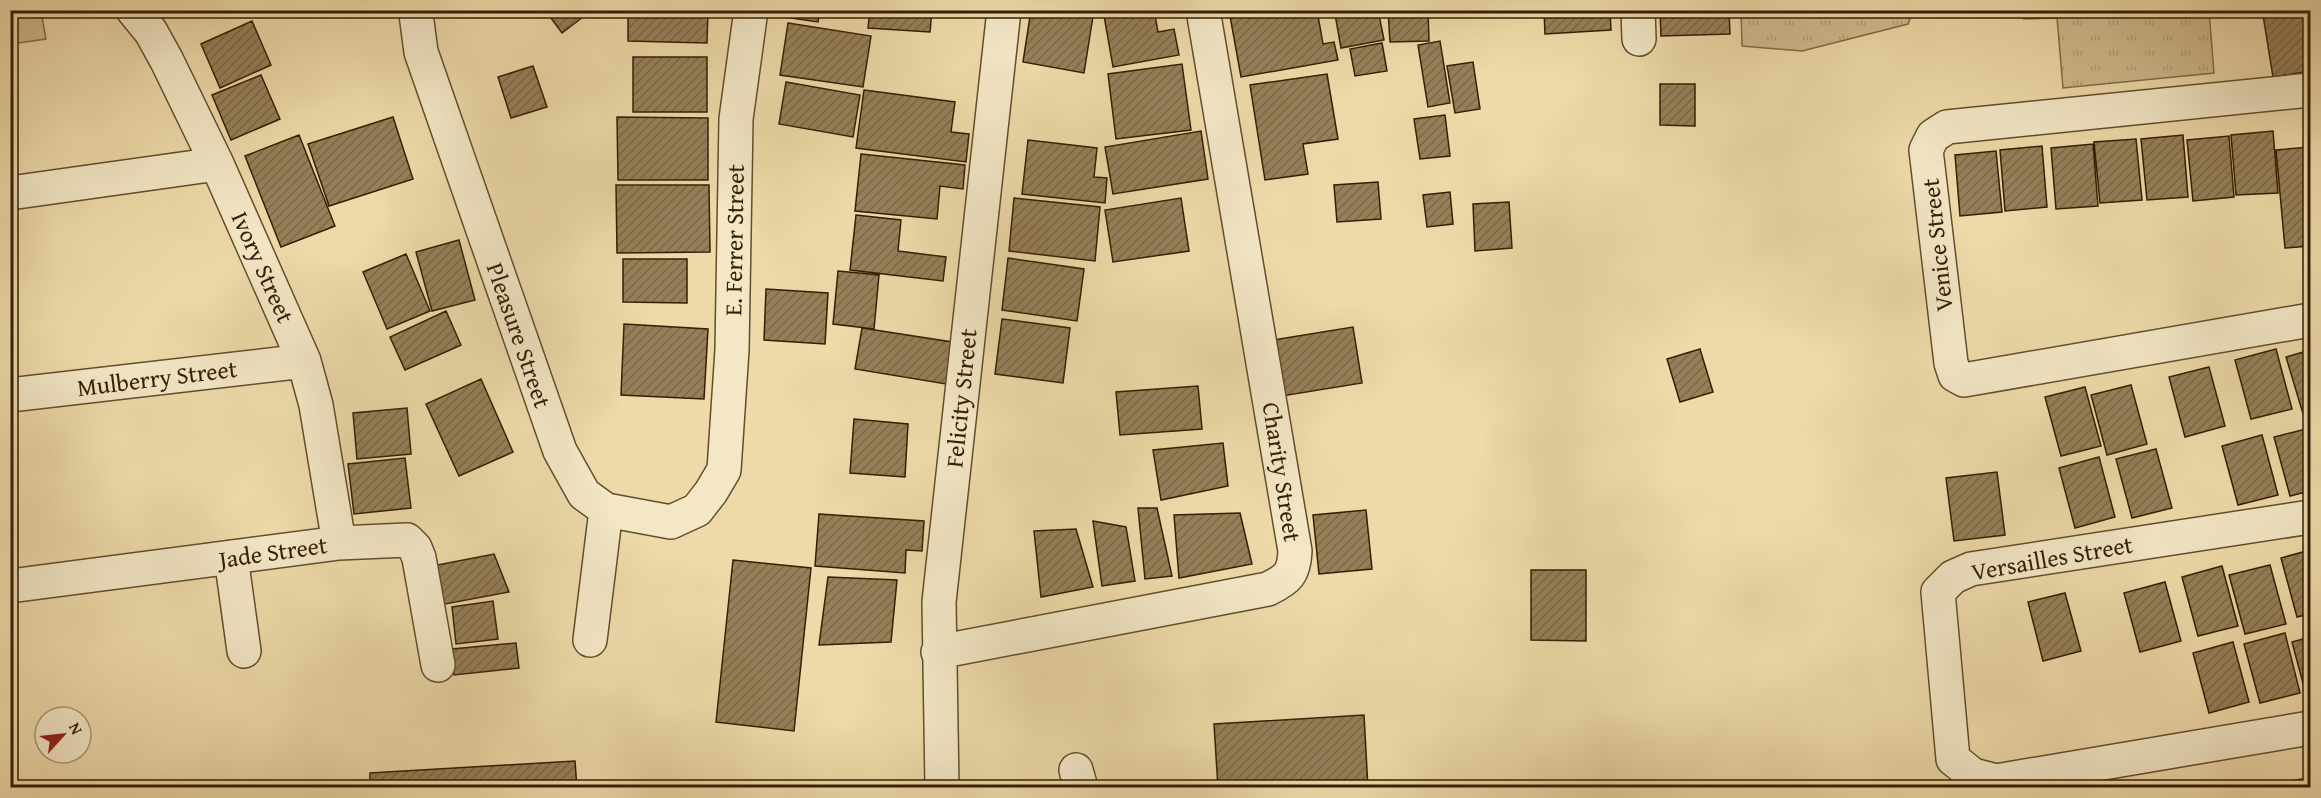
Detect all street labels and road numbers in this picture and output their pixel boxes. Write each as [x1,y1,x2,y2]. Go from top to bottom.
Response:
street label: E. Ferrer Street [715,163,753,316]
street label: Venice Street [1913,176,1961,313]
street label: Ivory Street [223,206,303,329]
street label: Pleasure Street [478,258,560,413]
street label: Felicity Street [936,326,986,469]
street label: Mulberry Street [75,351,239,405]
street label: Charity Street [1254,400,1310,545]
street label: Versailles Street [1969,526,2136,589]
street label: Jade Street [214,527,330,577]

